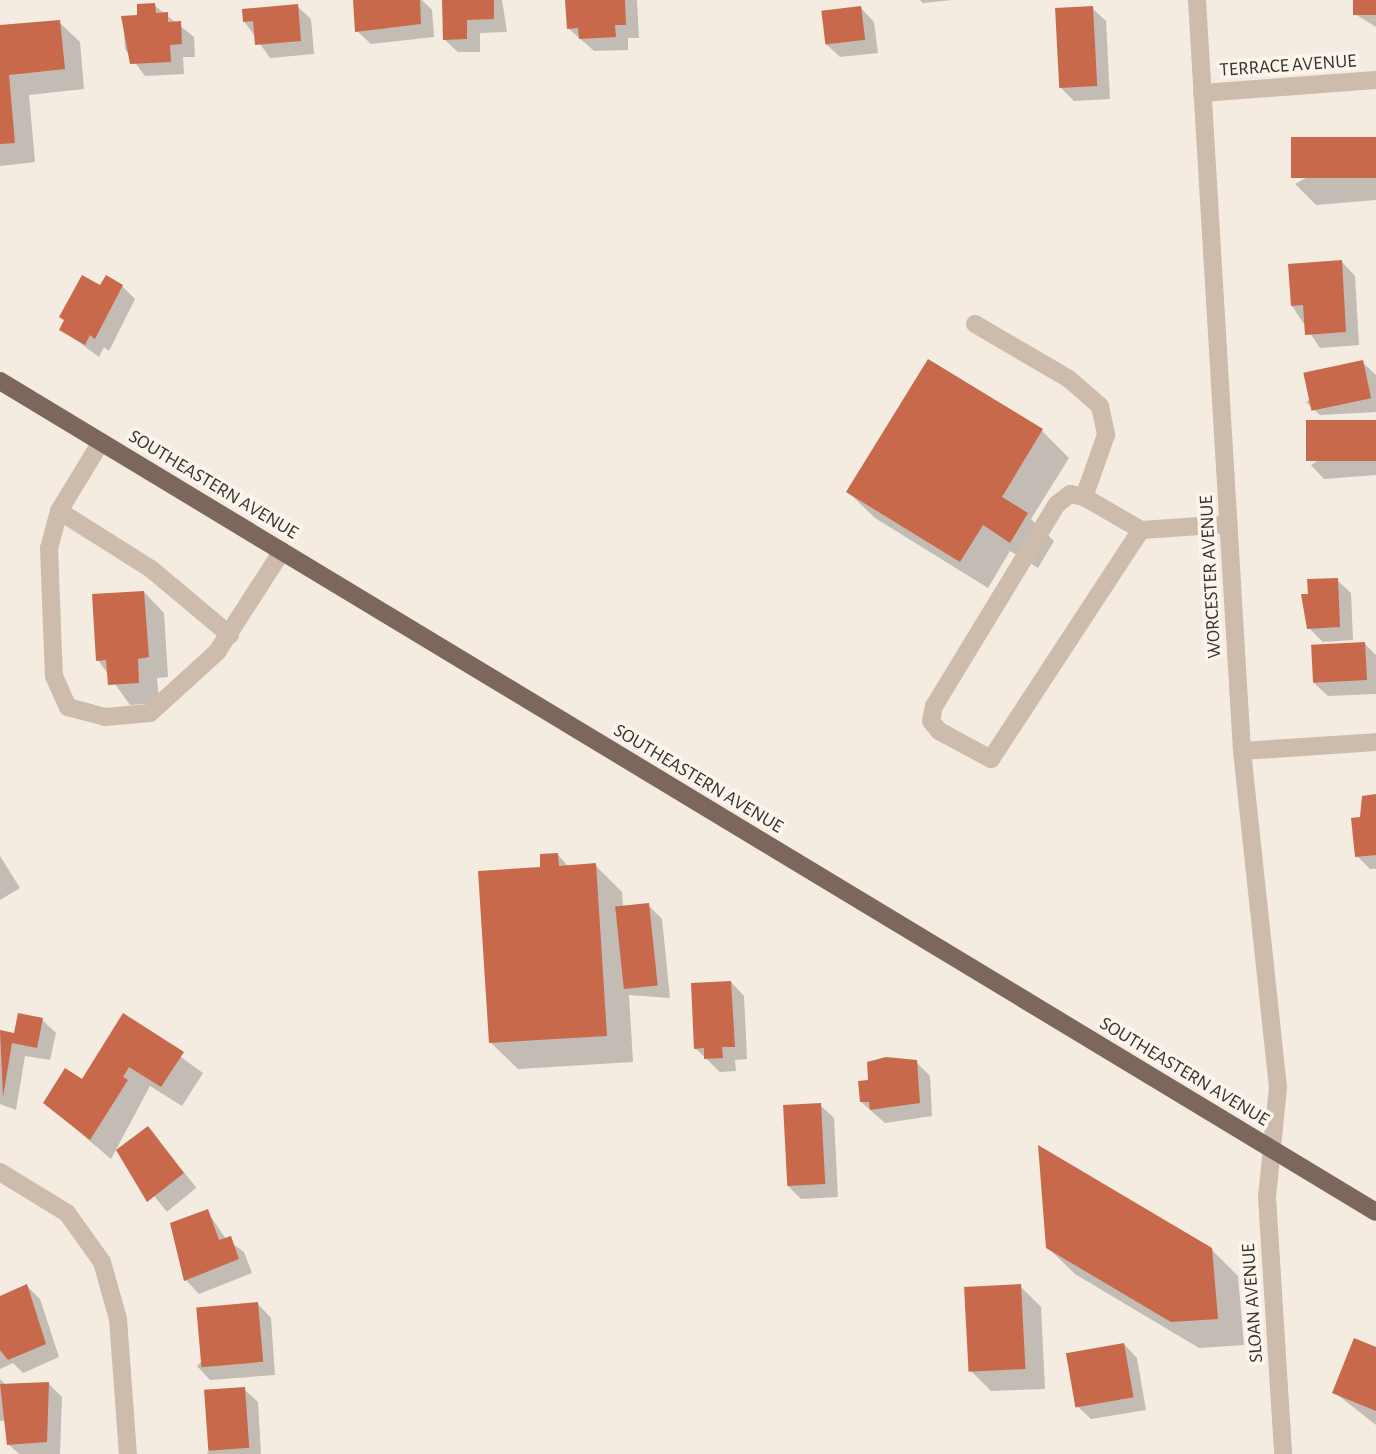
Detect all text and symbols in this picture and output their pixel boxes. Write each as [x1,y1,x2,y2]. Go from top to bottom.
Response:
street label: TERRACE AVENUE [1219,50,1357,82]
street label: SOUTHEASTERN AVENUE [124,425,302,545]
street label: WORCESTER AVENUE [1195,495,1227,659]
street label: SOUTHEASTERN AVENUE [609,719,787,839]
street label: SOUTHEASTERN AVENUE [1095,1012,1273,1132]
street label: SLOAN AVENUE [1237,1243,1269,1363]

